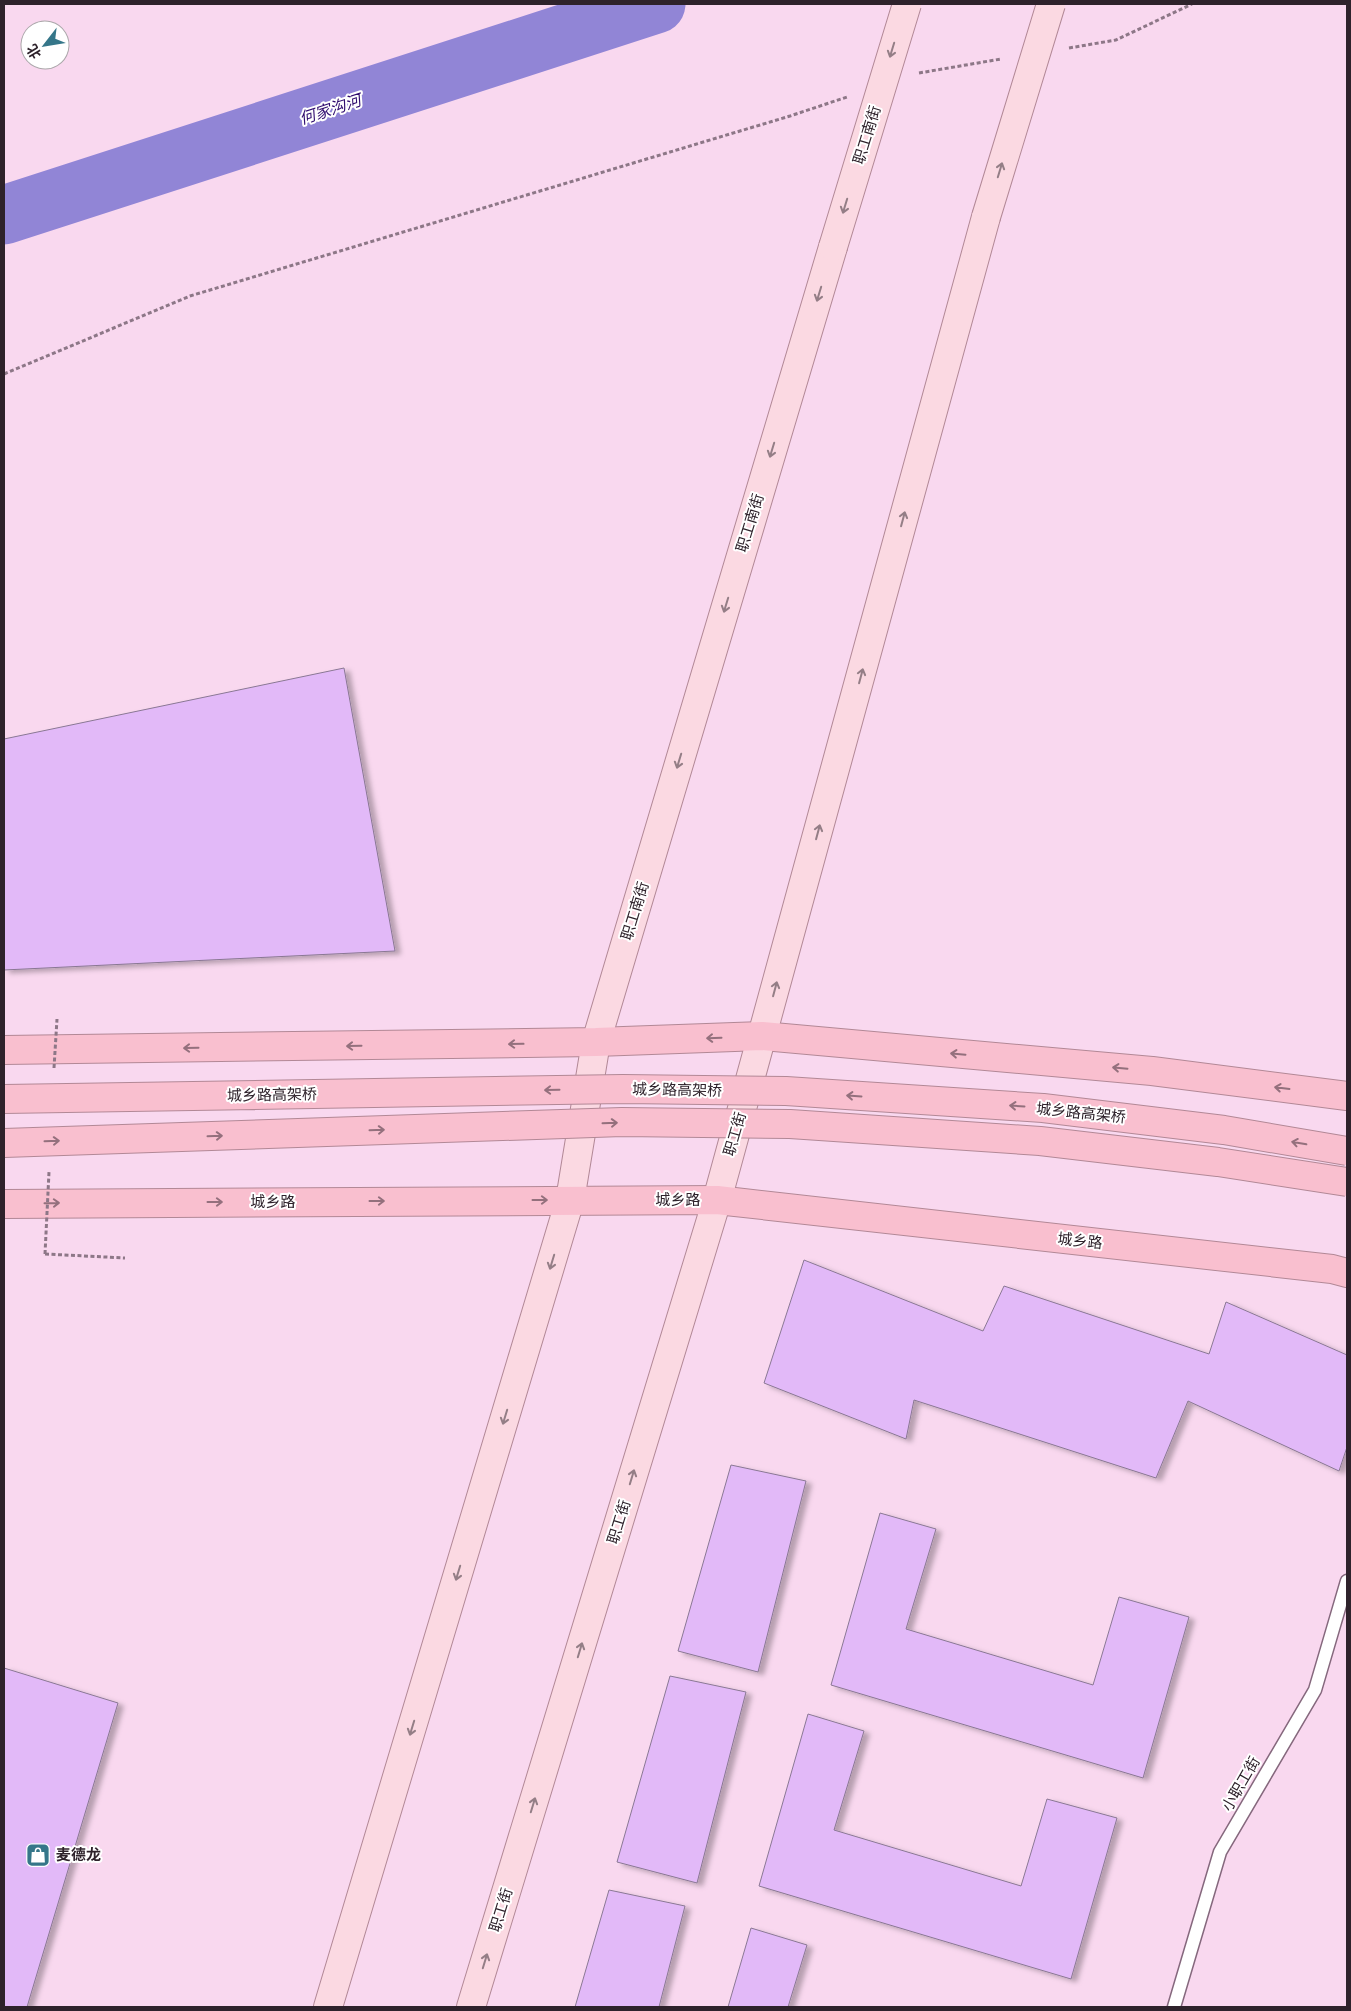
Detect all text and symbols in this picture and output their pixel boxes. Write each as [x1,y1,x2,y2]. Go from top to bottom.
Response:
north arrow [20,20,70,70]
text: 北 [23,41,45,62]
one-way arrow [887,42,897,58]
water label: 何家沟河 [297,90,366,128]
street label: 职工南街 [850,104,884,166]
one-way arrow [996,162,1006,178]
one-way arrow [840,197,850,213]
one-way arrow [813,286,823,302]
one-way arrow [767,441,777,457]
street label: 职工南街 [733,492,767,554]
one-way arrow [899,511,909,527]
one-way arrow [720,597,730,613]
one-way arrow [856,668,866,684]
one-way arrow [674,753,684,769]
one-way arrow [814,825,823,841]
street label: 职工南街 [618,880,652,942]
one-way arrow [771,982,780,998]
one-way arrow [706,1033,722,1043]
one-way arrow [508,1039,524,1048]
one-way arrow [346,1041,362,1051]
one-way arrow [183,1043,200,1053]
one-way arrow [951,1049,967,1059]
one-way arrow [1113,1063,1129,1073]
street label: 城乡路高架桥 [632,1080,722,1100]
one-way arrow [1274,1083,1290,1093]
street label: 城乡路高架桥 [227,1085,317,1105]
one-way arrow [544,1085,560,1095]
one-way arrow [847,1091,863,1100]
street label: 城乡路高架桥 [1035,1099,1127,1127]
one-way arrow [1009,1102,1025,1111]
street label: 职工街 [720,1110,750,1158]
one-way arrow [601,1118,617,1127]
one-way arrow [369,1126,385,1135]
one-way arrow [207,1131,223,1140]
one-way arrow [44,1136,60,1146]
one-way arrow [1292,1137,1308,1147]
street label: 城乡路 [655,1191,701,1209]
street label: 城乡路 [250,1193,296,1211]
one-way arrow [532,1195,548,1205]
one-way arrow [369,1196,385,1206]
one-way arrow [206,1197,223,1207]
one-way arrow [44,1199,60,1208]
street label: 城乡路 [1057,1230,1103,1252]
one-way arrow [547,1253,557,1269]
one-way arrow [500,1409,510,1425]
one-way arrow [628,1470,638,1486]
street label: 职工街 [604,1498,634,1546]
one-way arrow [453,1564,463,1580]
one-way arrow [575,1642,585,1658]
one-way arrow [406,1720,416,1736]
street label: 小职工街 [1218,1754,1264,1814]
one-way arrow [528,1797,538,1813]
shop icon: 麦德龙 [25,1842,51,1868]
place label: 麦德龙 [56,1846,101,1864]
street label: 职工街 [486,1886,516,1934]
one-way arrow [481,1953,491,1969]

